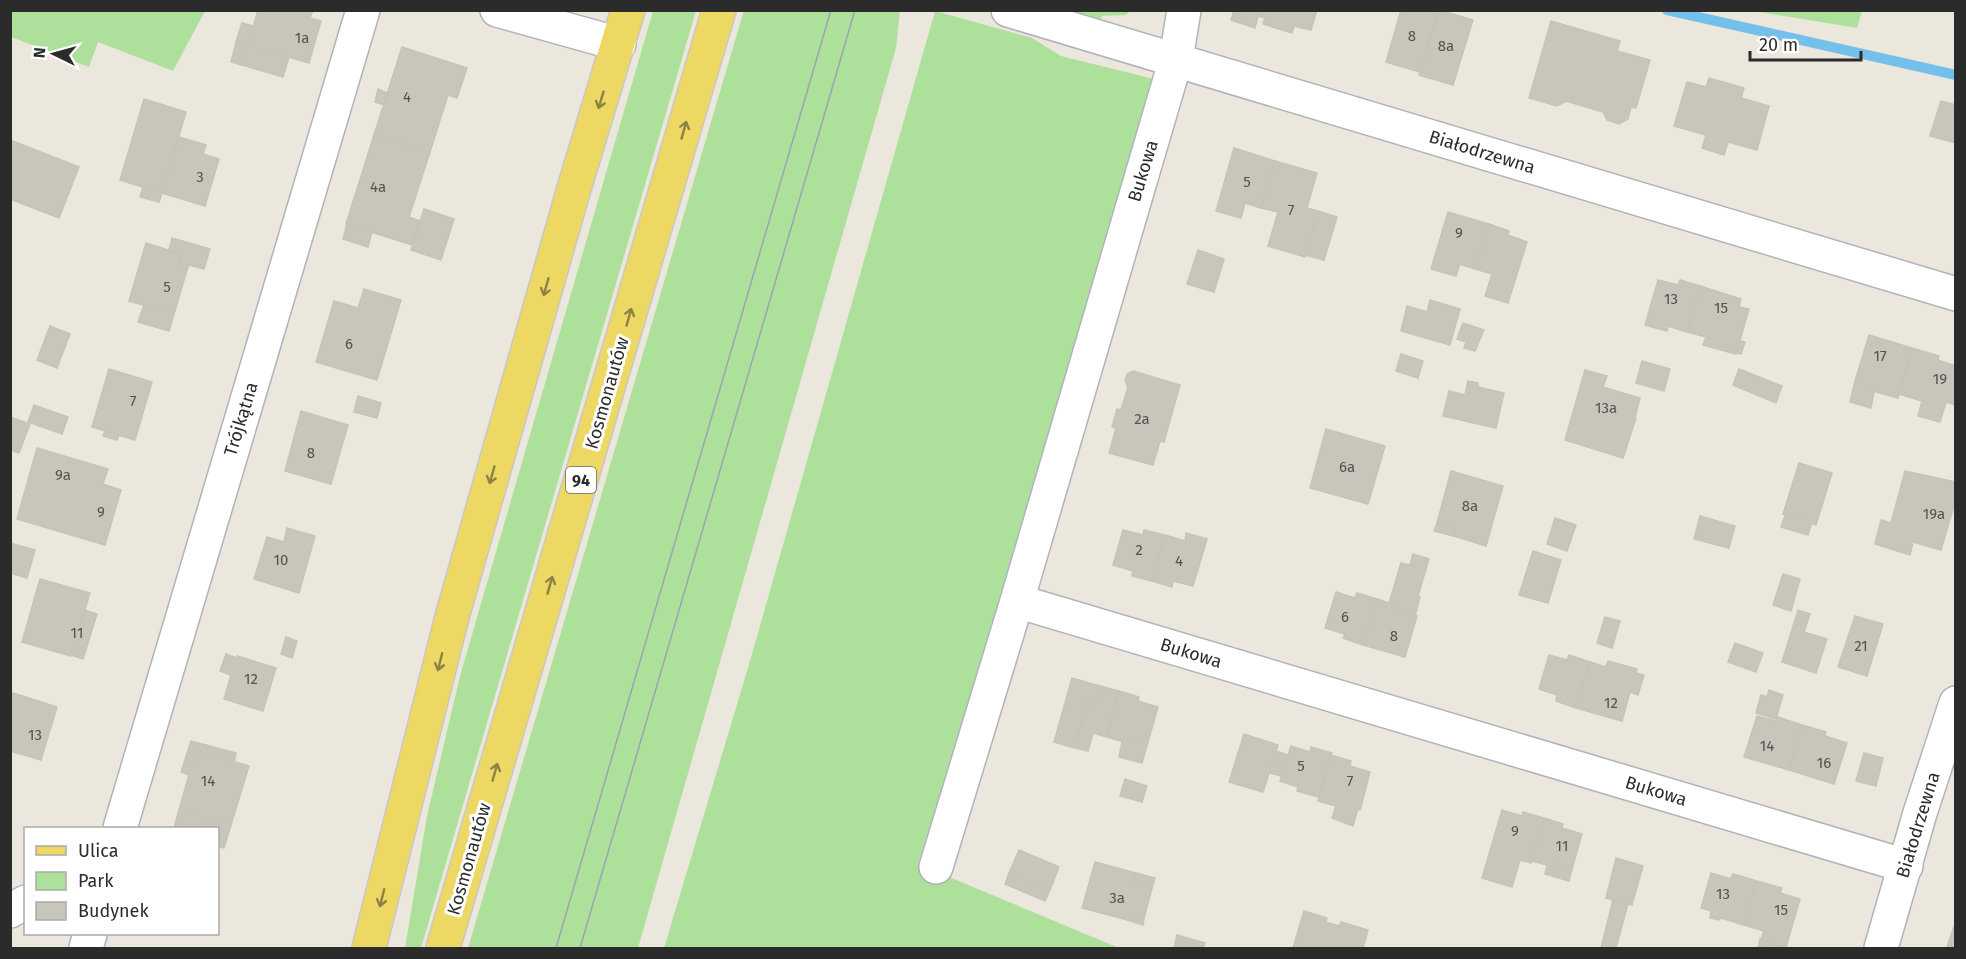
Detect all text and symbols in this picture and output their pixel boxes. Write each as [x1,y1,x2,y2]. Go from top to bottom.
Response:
north arrow [24,24,84,84]
scale bar [1750,24,1861,62]
house number: 8 [1408,27,1416,45]
house number: 1a [295,29,309,47]
text: 20 m [1759,34,1798,56]
house number: 8a [1438,37,1454,55]
text: N [30,47,49,59]
house number: 4 [403,88,411,106]
one-way arrow [595,90,606,109]
one-way arrow [679,121,690,140]
street label: Białodrzewna [1426,125,1538,179]
street label: Bukowa [1123,137,1163,205]
house number: 3 [196,168,204,186]
house number: 5 [1243,173,1251,191]
house number: 4a [370,178,386,196]
house number: 7 [1288,201,1295,219]
house number: 9 [1455,224,1463,242]
one-way arrow [540,277,551,296]
house number: 5 [163,278,171,296]
house number: 13 [1664,290,1678,308]
house number: 15 [1714,299,1728,317]
one-way arrow [624,308,635,327]
street label: Kosmonautów [580,334,634,452]
house number: 6 [345,335,353,353]
house number: 17 [1873,347,1887,365]
house number: 19 [1933,370,1947,388]
street label: Trójkątna [219,379,263,459]
house number: 7 [130,392,137,410]
house number: 13a [1595,399,1617,417]
house number: 2a [1134,410,1150,428]
house number: 8 [307,444,315,462]
house number: 6a [1339,458,1355,476]
one-way arrow [486,465,497,484]
house number: 9a [55,466,71,484]
road number: 94 [566,467,596,493]
house number: 8a [1462,497,1478,515]
house number: 9 [97,503,105,521]
house number: 19a [1923,505,1945,523]
house number: 2 [1135,541,1143,559]
house number: 10 [274,551,288,569]
house number: 4 [1175,552,1183,570]
one-way arrow [545,575,556,594]
house number: 6 [1341,608,1349,626]
house number: 11 [71,624,83,642]
house number: 8 [1390,627,1398,645]
street label: Bukowa [1157,633,1225,673]
house number: 21 [1854,637,1868,655]
one-way arrow [434,653,446,672]
house number: 12 [244,670,258,688]
house number: 12 [1604,694,1618,712]
house number: 13 [28,726,42,744]
house number: 14 [1760,737,1774,755]
house number: 16 [1817,754,1831,772]
house number: 5 [1297,757,1305,775]
one-way arrow [490,762,501,781]
street label: Białodrzewna [1891,769,1945,881]
street label: Bukowa [1622,771,1690,811]
house number: 14 [201,772,215,790]
house number: 7 [1347,772,1354,790]
street label: Kosmonautów [442,800,496,918]
house number: 9 [1511,822,1519,840]
legend [24,827,219,935]
house number: 11 [1556,837,1568,855]
text: Ulica [78,840,118,862]
text: Park [78,870,114,892]
house number: 13 [1716,885,1730,903]
one-way arrow [376,888,388,907]
house number: 3a [1109,889,1125,907]
text: Budynek [78,900,149,922]
house number: 15 [1774,901,1788,919]

